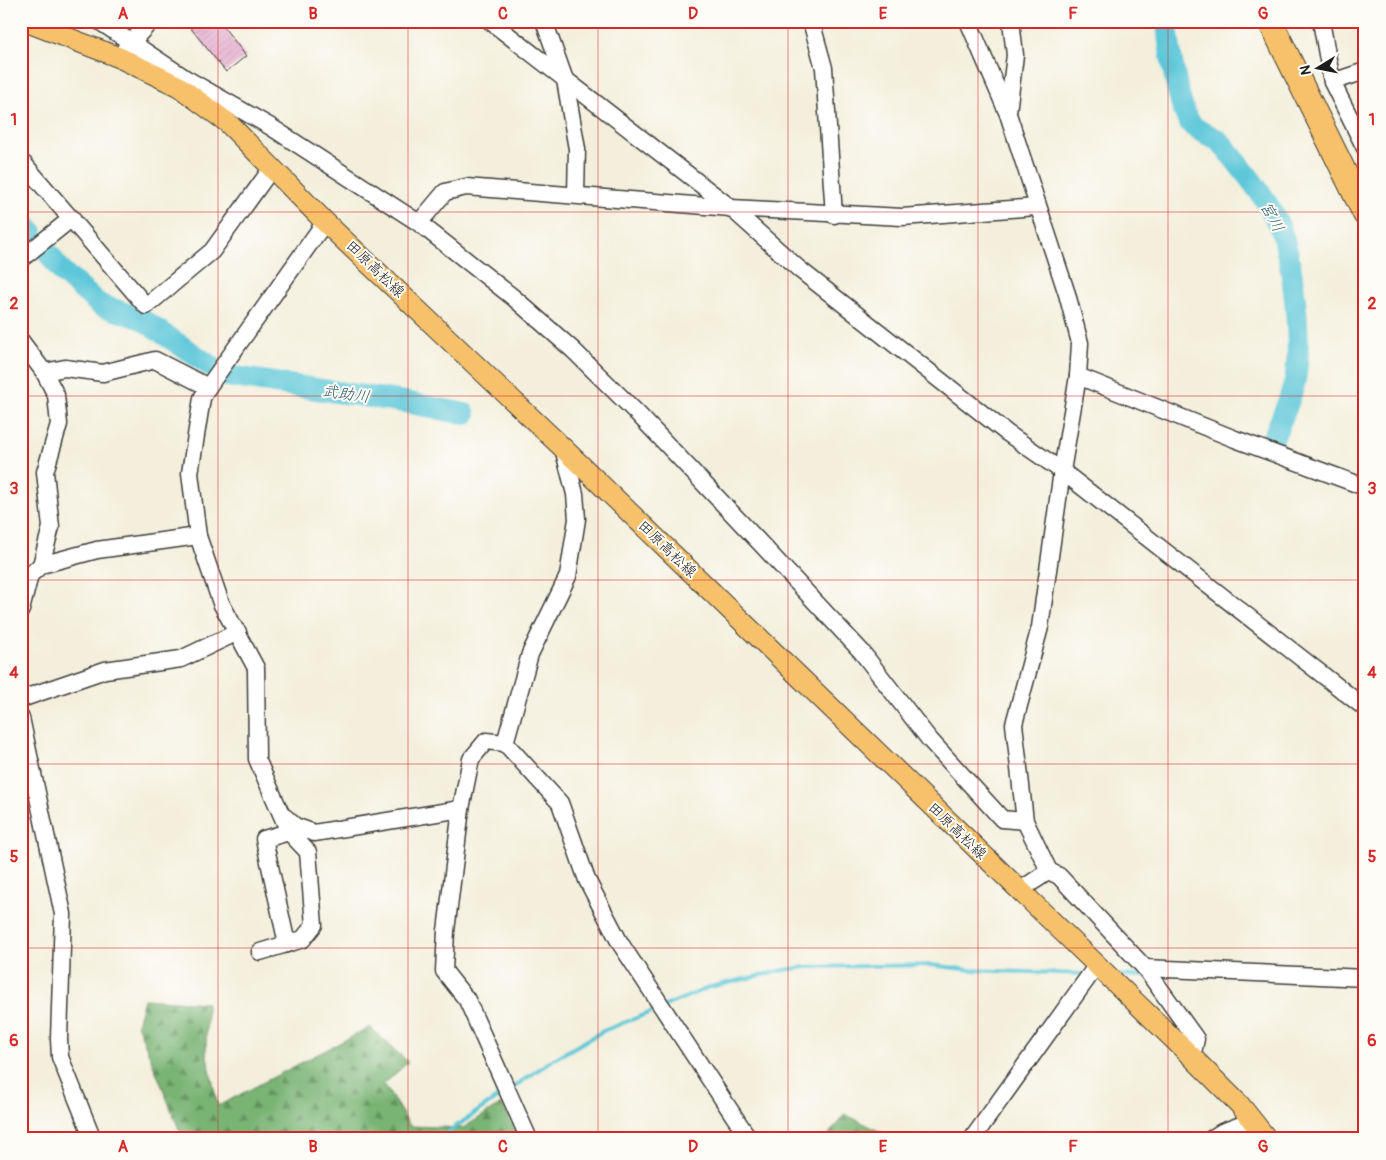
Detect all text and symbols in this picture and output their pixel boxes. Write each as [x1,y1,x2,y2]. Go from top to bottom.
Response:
text: A [118,4,129,24]
text: B [308,4,318,24]
text: C [498,4,508,24]
text: D [688,4,698,24]
text: E [879,4,888,24]
text: F [1068,4,1078,24]
text: G [1258,4,1269,24]
north arrow [1294,42,1344,92]
text: N [1296,64,1315,76]
text: 1 [11,110,17,130]
text: 1 [1369,110,1375,130]
water label: 宮川 [1256,198,1288,236]
street label: 田原高松線 [341,236,409,302]
text: 2 [10,294,19,314]
text: 2 [1368,294,1377,314]
water label: 武助川 [321,381,371,407]
text: 3 [10,479,19,499]
text: 3 [1368,479,1377,499]
street label: 田原高松線 [633,516,701,582]
text: 4 [9,663,19,683]
text: 4 [1367,663,1377,683]
street label: 田原高松線 [923,798,991,864]
text: 5 [10,847,19,867]
text: 5 [1368,847,1377,867]
text: 6 [9,1031,19,1051]
text: 6 [1367,1031,1377,1051]
text: A [118,1137,129,1157]
text: B [308,1137,318,1157]
text: C [498,1137,508,1157]
text: D [688,1137,698,1157]
text: E [879,1137,888,1157]
text: F [1068,1137,1078,1157]
text: G [1258,1137,1269,1157]

